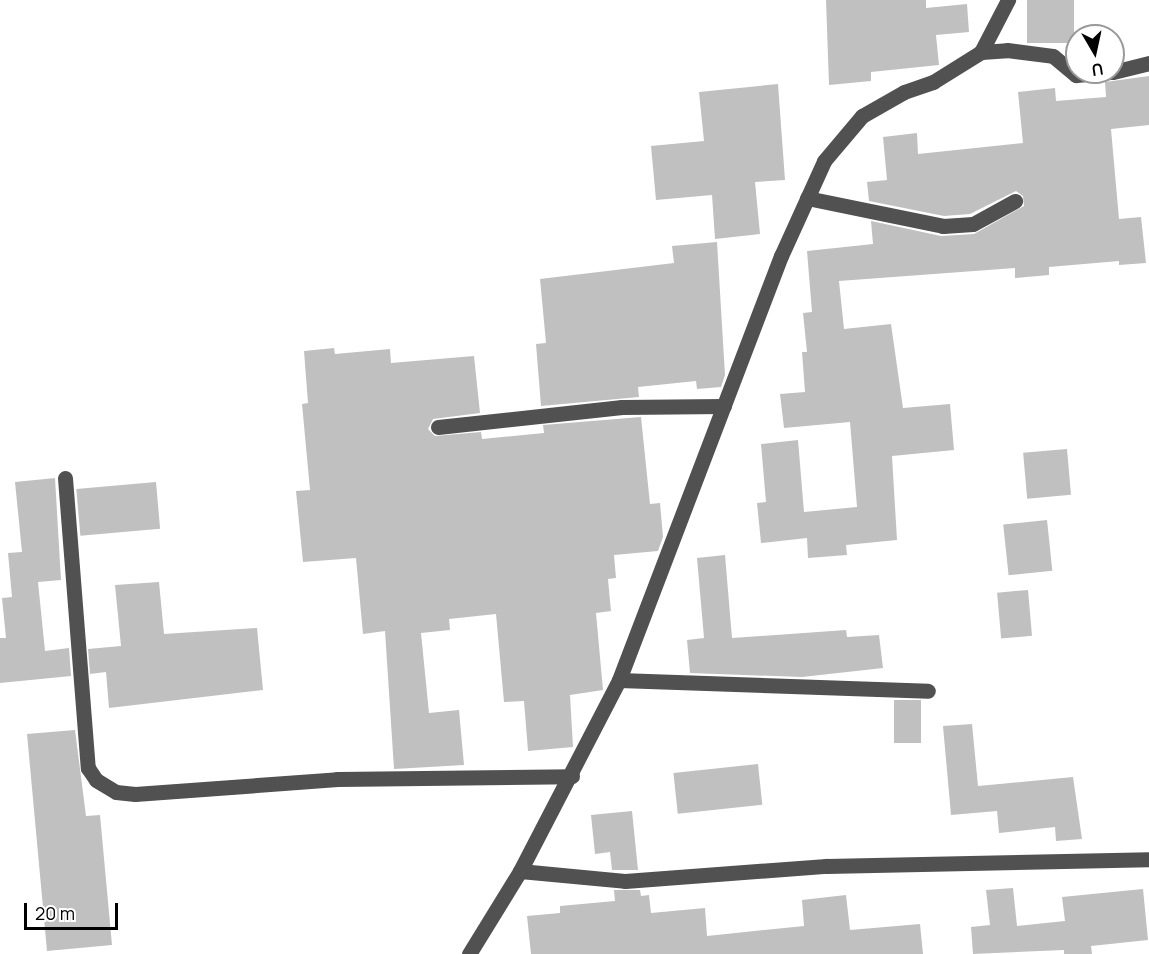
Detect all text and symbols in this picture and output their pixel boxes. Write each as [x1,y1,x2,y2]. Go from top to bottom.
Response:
north arrow [1065,24,1125,84]
text: U [1090,58,1105,82]
scale bar [27,891,122,929]
text: 20 m [35,901,75,925]

